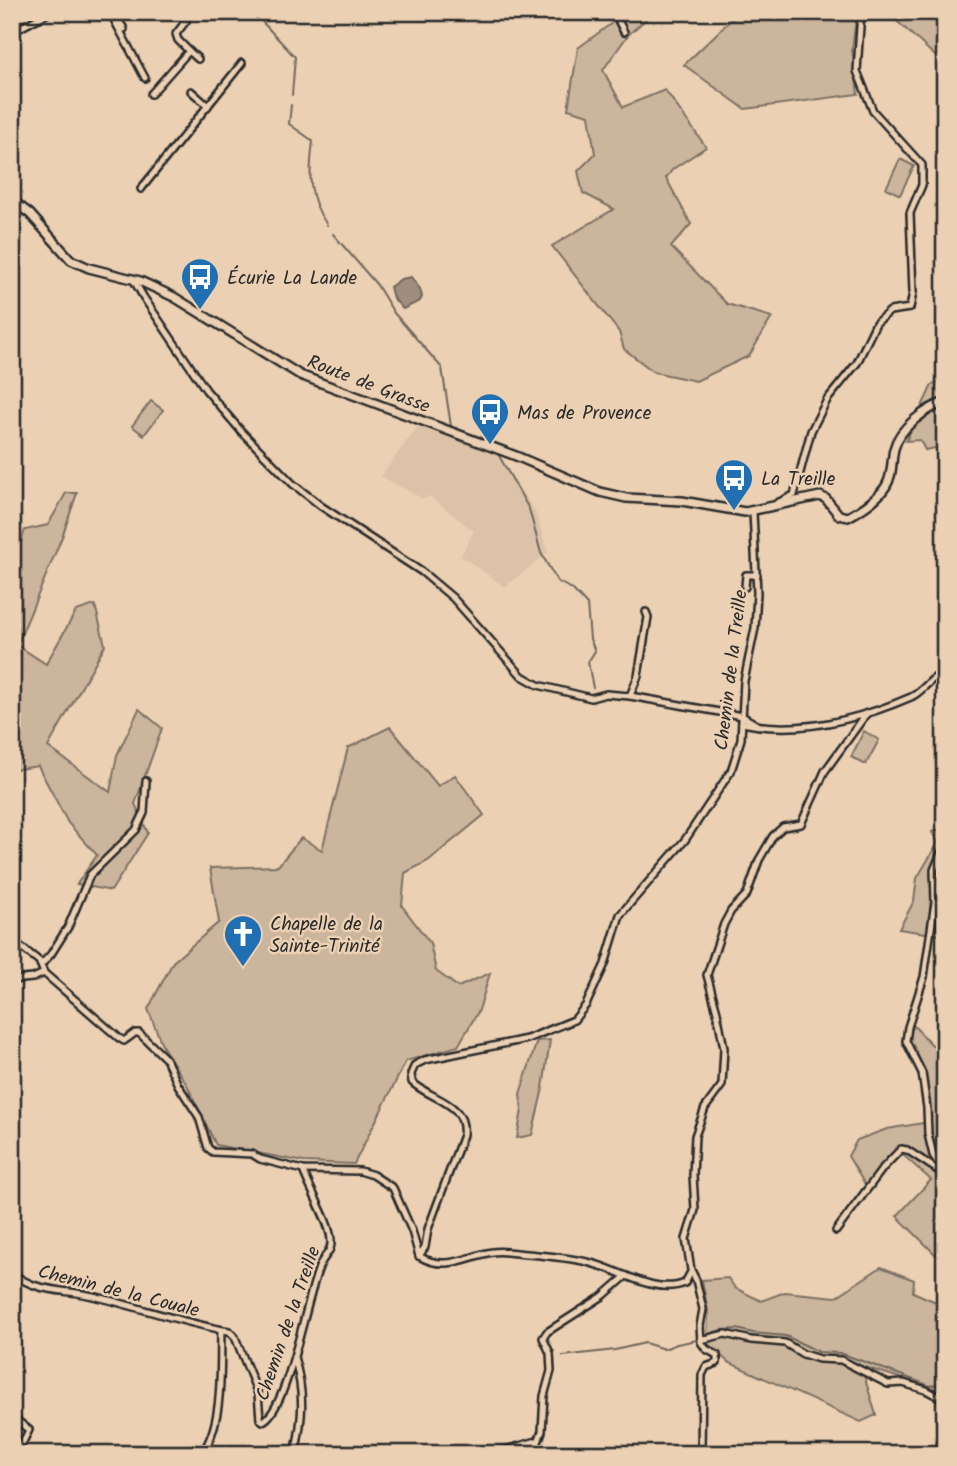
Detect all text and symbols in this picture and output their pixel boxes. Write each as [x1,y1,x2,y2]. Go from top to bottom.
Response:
bus stop icon: Écurie La Lande [179,256,221,311]
place label: Écurie La Lande [227,264,357,294]
street label: Route de Grasse [302,348,435,422]
bus stop icon: Mas de Provence [469,391,511,446]
place label: Mas de Provence [517,399,652,429]
bus stop icon: La Treille [713,457,755,512]
place label: La Treille [761,465,836,495]
street label: Chemin de la Treille [707,588,757,752]
place label: Chapelle de la Sainte-Trinité [270,910,383,962]
church icon: Chapelle de la Sainte-Trinité [222,913,264,968]
street label: Chemin de la Treille [248,1242,330,1405]
street label: Chemin de la Couale [35,1257,203,1327]

